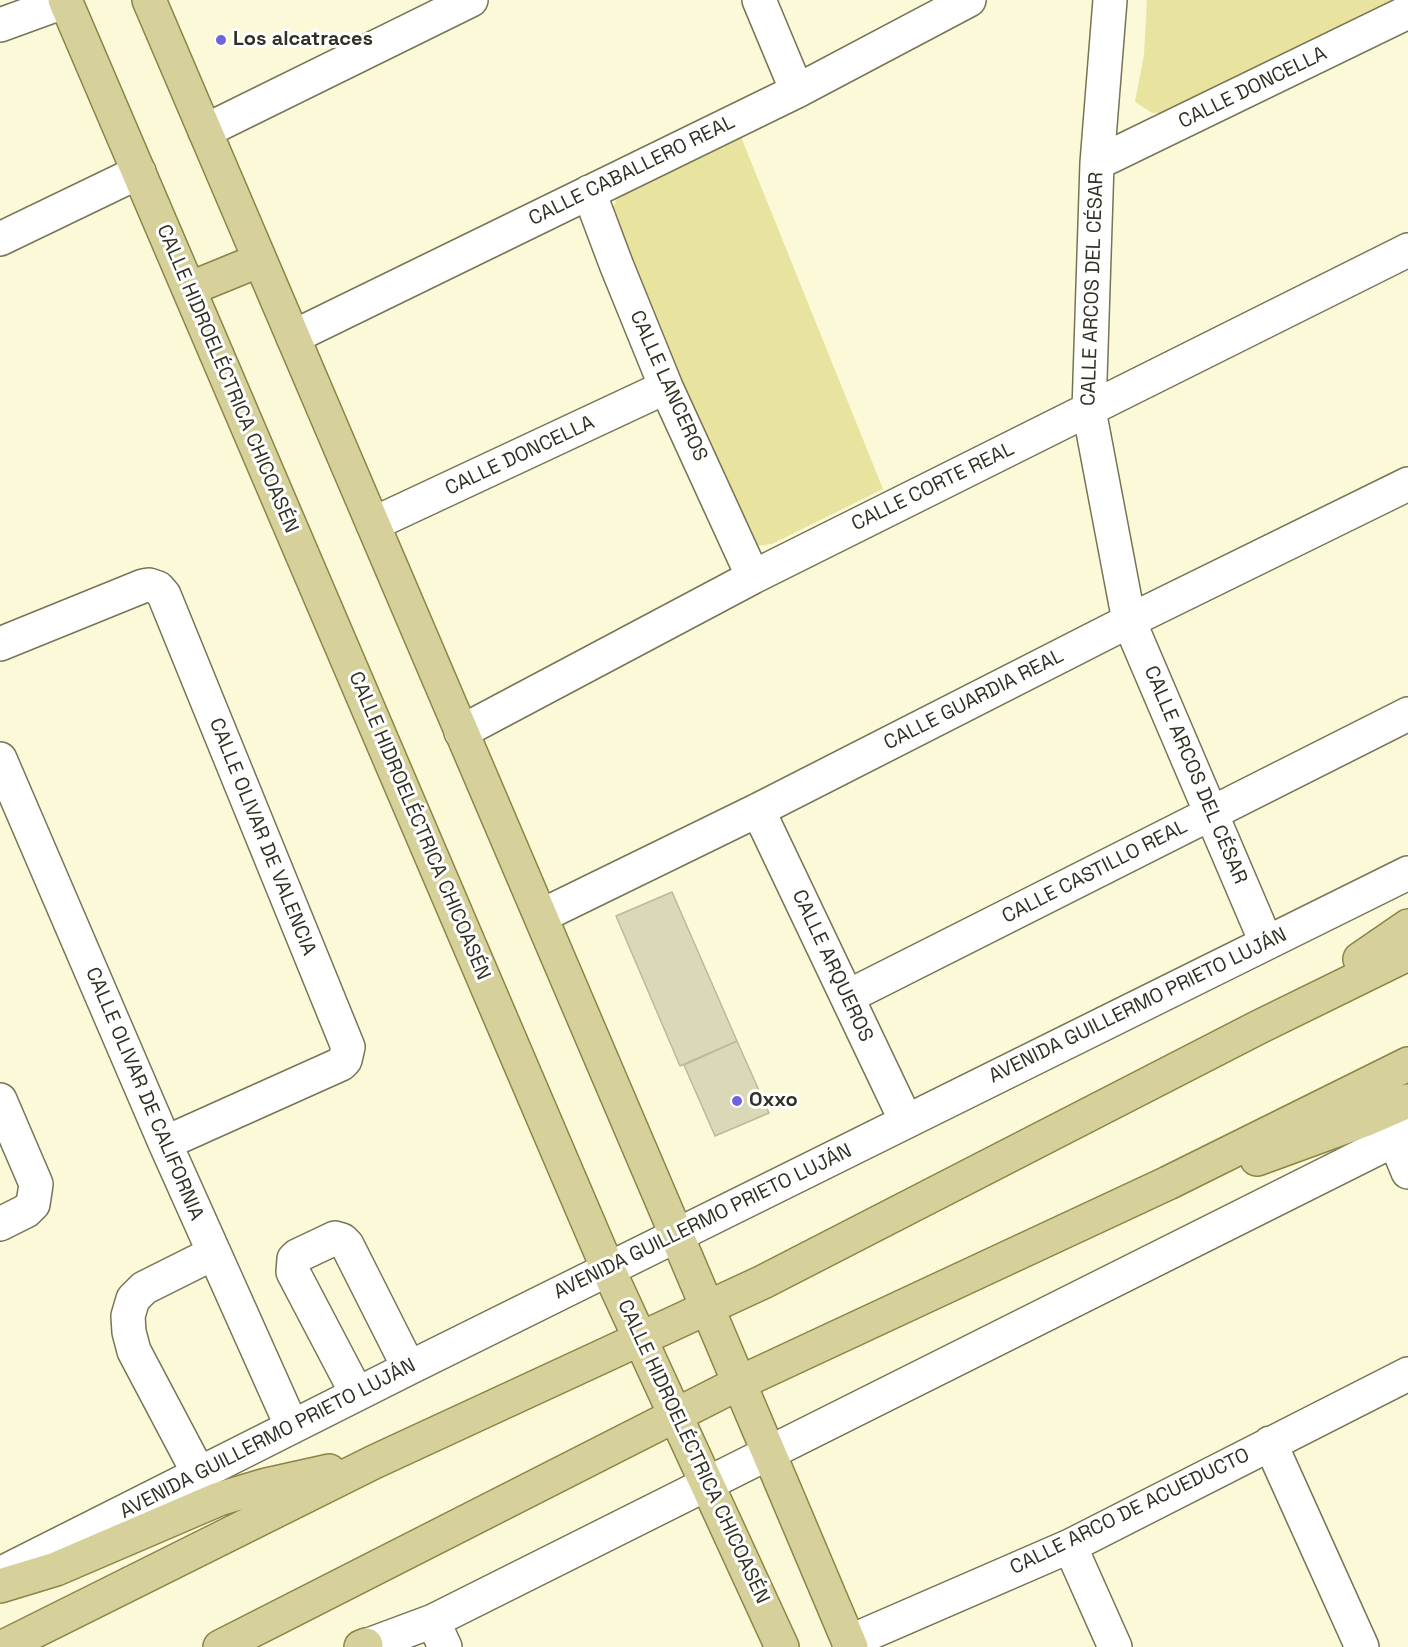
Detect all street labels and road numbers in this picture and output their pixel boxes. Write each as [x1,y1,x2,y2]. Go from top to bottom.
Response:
street label: CALLE DONCELLA [1175,42,1331,134]
street label: CALLE CABALLERO REAL [525,111,739,231]
street label: CALLE ARCOS DEL CÉSAR [1077,171,1109,407]
street label: CALLE HIDROELÉCTRICA CHICOASÉN [151,221,303,537]
street label: CALLE LANCEROS [624,307,712,465]
street label: CALLE DONCELLA [442,411,598,501]
street label: CALLE CORTE REAL [848,437,1018,537]
street label: CALLE GUARDIA REAL [880,644,1068,756]
street label: CALLE ARCOS DEL CÉSAR [1138,662,1252,888]
street label: CALLE HIDROELÉCTRICA CHICOASÉN [343,668,495,984]
street label: CALLE OLIVAR DE VALENCIA [203,715,321,959]
street label: CALLE CASTILLO REAL [998,815,1192,929]
street label: CALLE ARQUEROS [786,886,878,1046]
street label: AVENIDA GUILLERMO PRIETO LUJÁN [985,923,1291,1089]
street label: CALLE OLIVAR DE CALIFORNIA [80,964,208,1224]
street label: AVENIDA GUILLERMO PRIETO LUJÁN [550,1139,856,1305]
street label: CALLE HIDROELÉCTRICA CHICOASÉN [612,1296,774,1608]
street label: AVENIDA GUILLERMO PRIETO LUJÁN [116,1354,420,1524]
street label: CALLE ARCO DE ACUEDUCTO [1006,1444,1254,1580]

